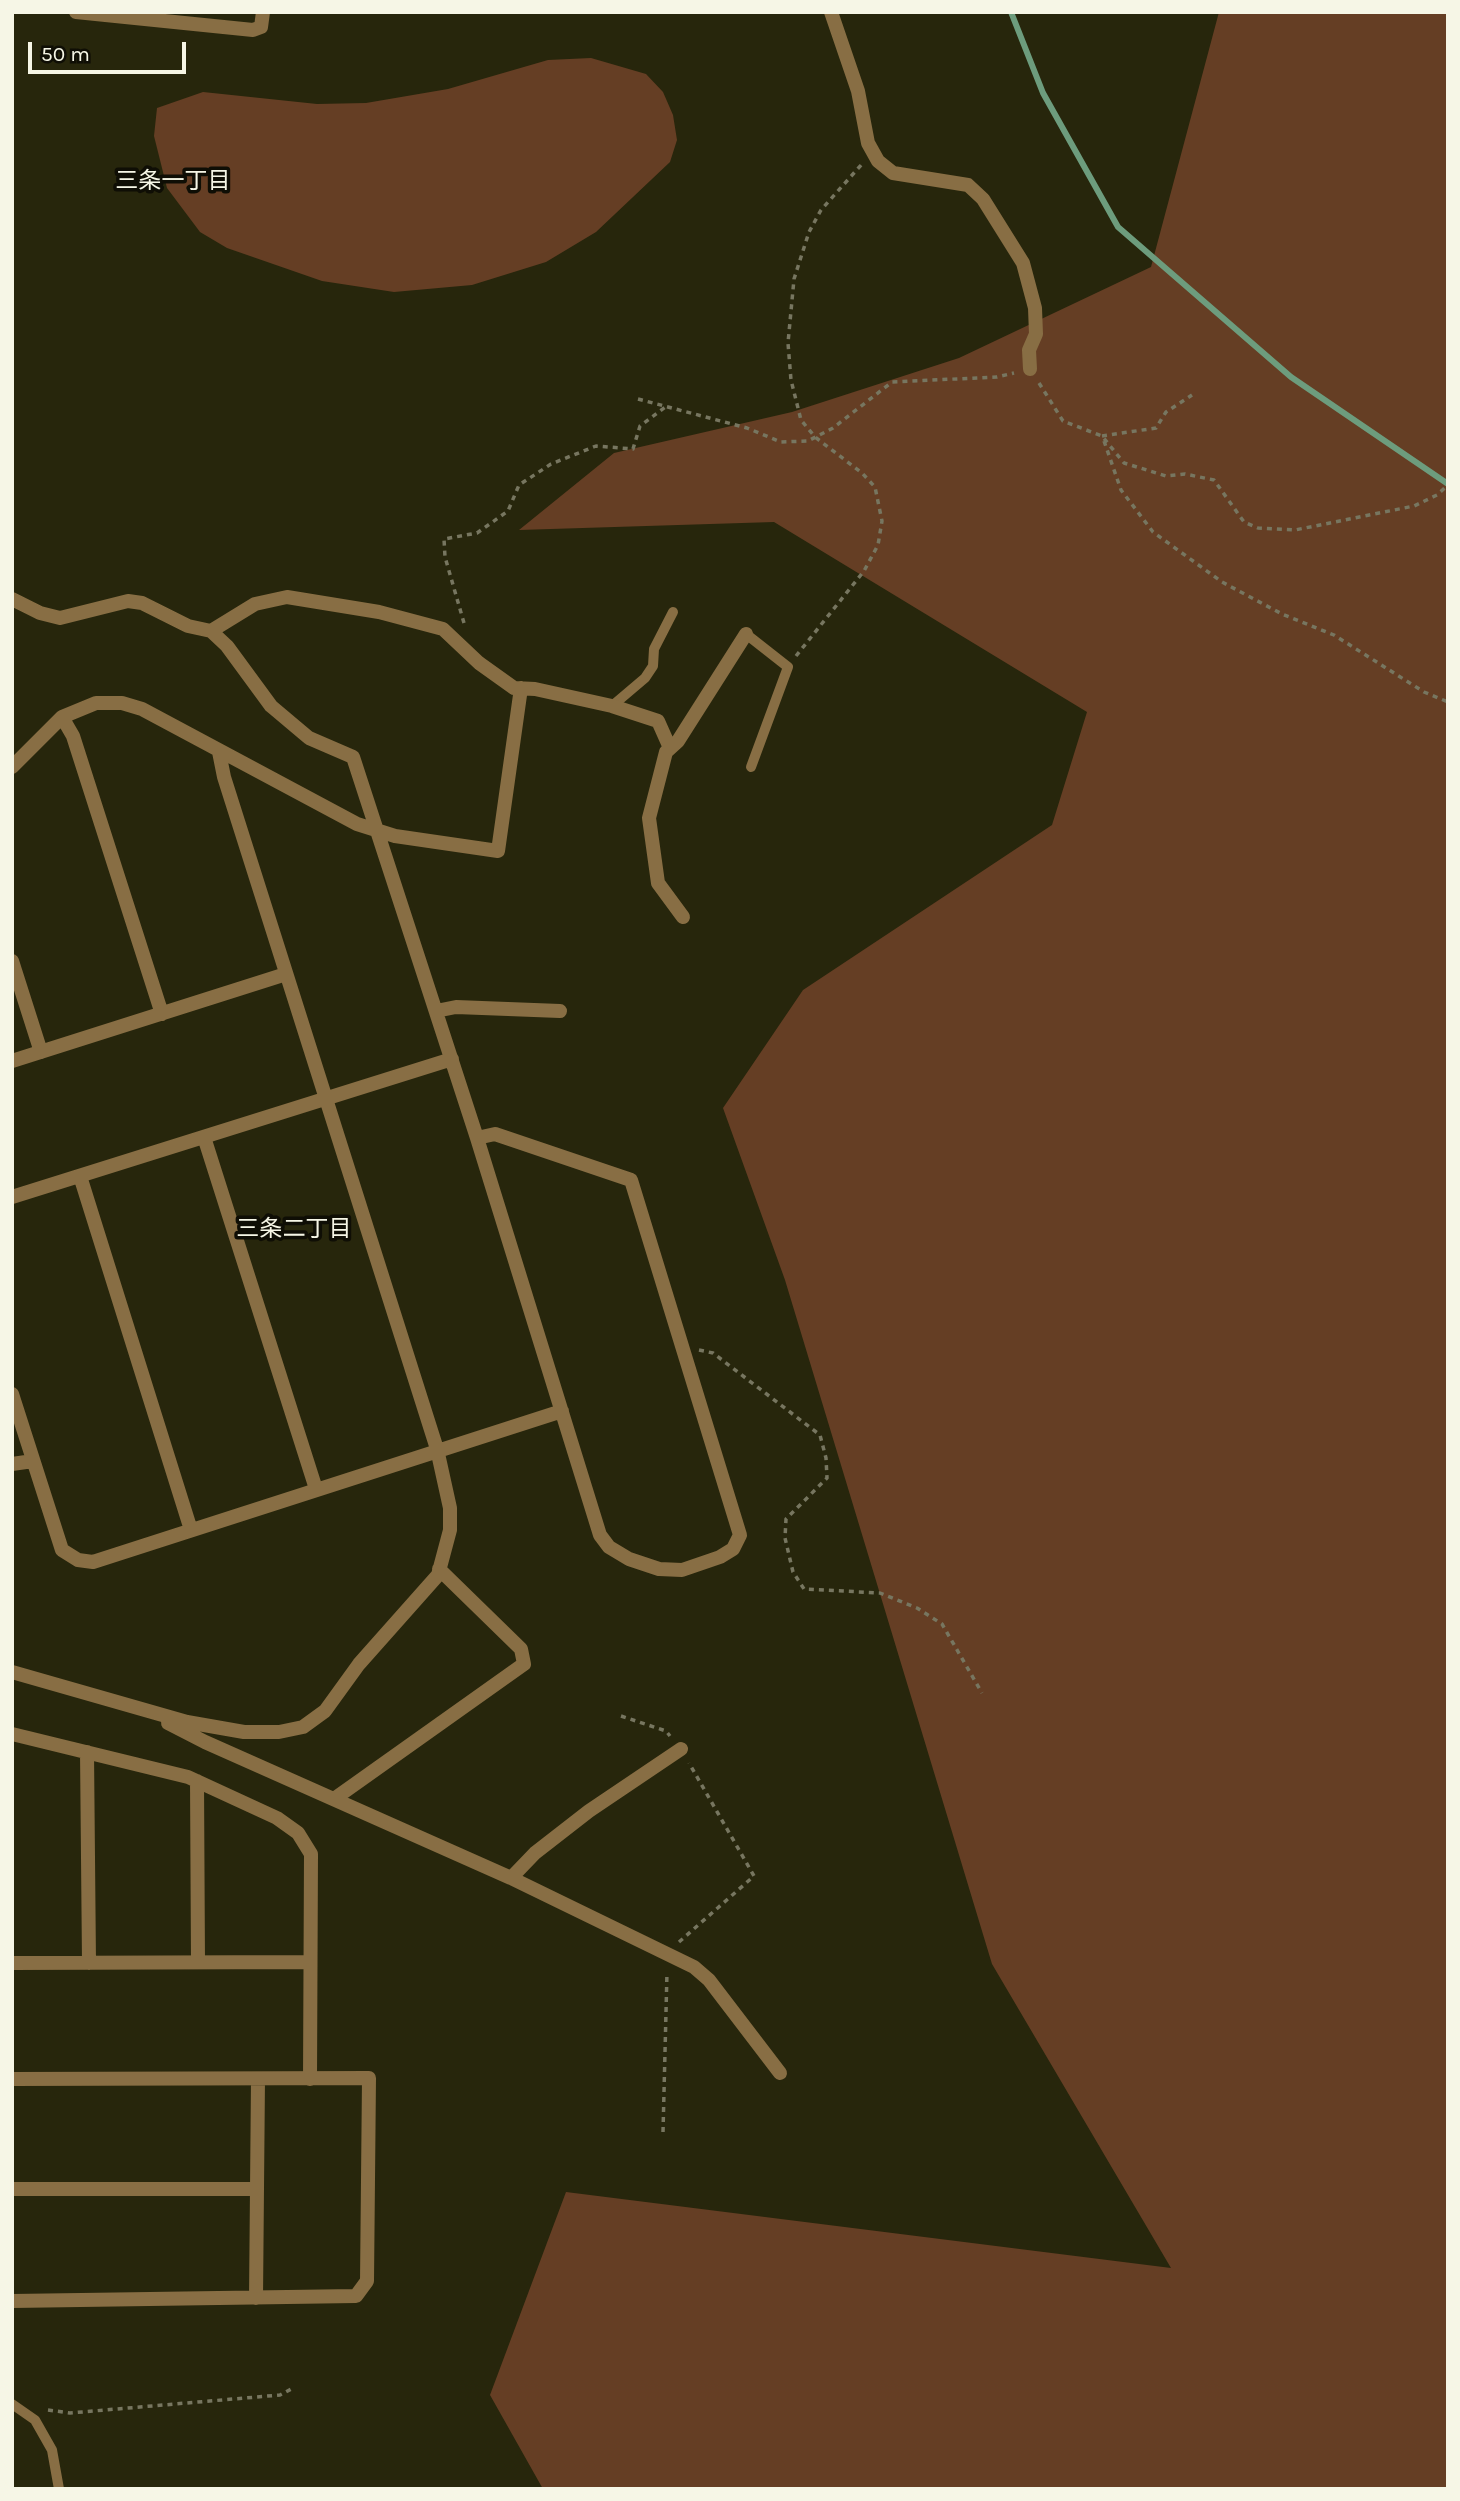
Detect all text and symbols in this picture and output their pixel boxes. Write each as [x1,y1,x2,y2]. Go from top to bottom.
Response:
scale bar [32,28,189,72]
text: 50 m [41,42,90,66]
district label: 三条一丁目 [116,167,230,195]
district label: 三条二丁目 [237,1215,351,1243]

